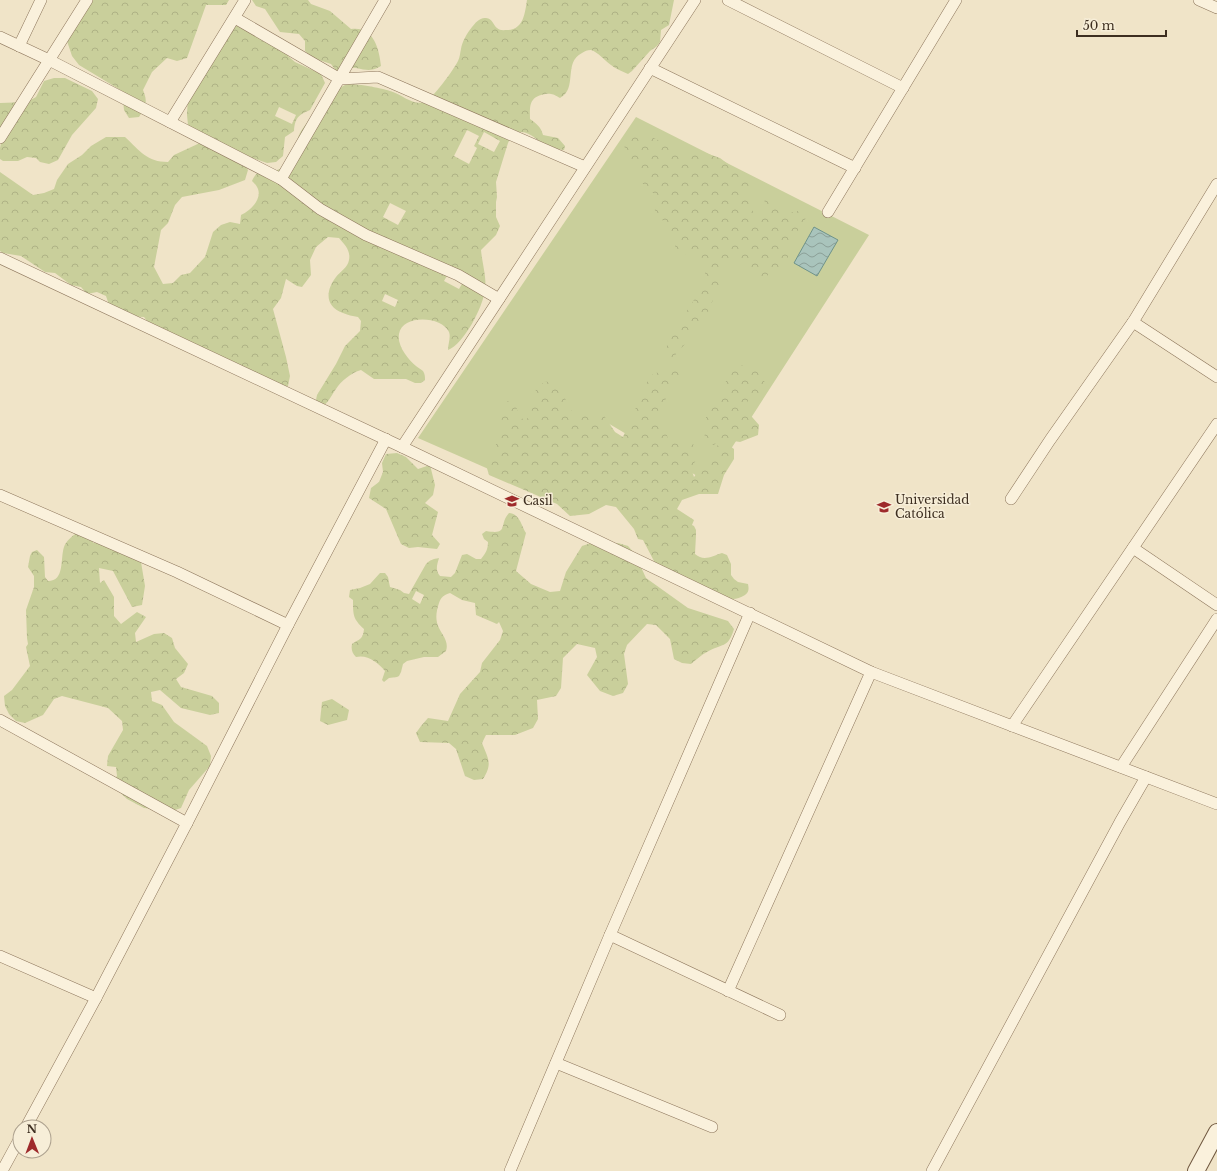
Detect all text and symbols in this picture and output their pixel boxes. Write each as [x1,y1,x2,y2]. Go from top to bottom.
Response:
scale bar [1077,12,1166,38]
text: 50 m [1083,18,1115,33]
place label: Universidad Católica [895,492,969,521]
school or university icon: Casil [504,493,520,509]
place label: Casil [523,493,553,508]
school or university icon: Universidad Católica [876,499,892,515]
north arrow [12,1119,52,1159]
text: N [27,1122,38,1136]

